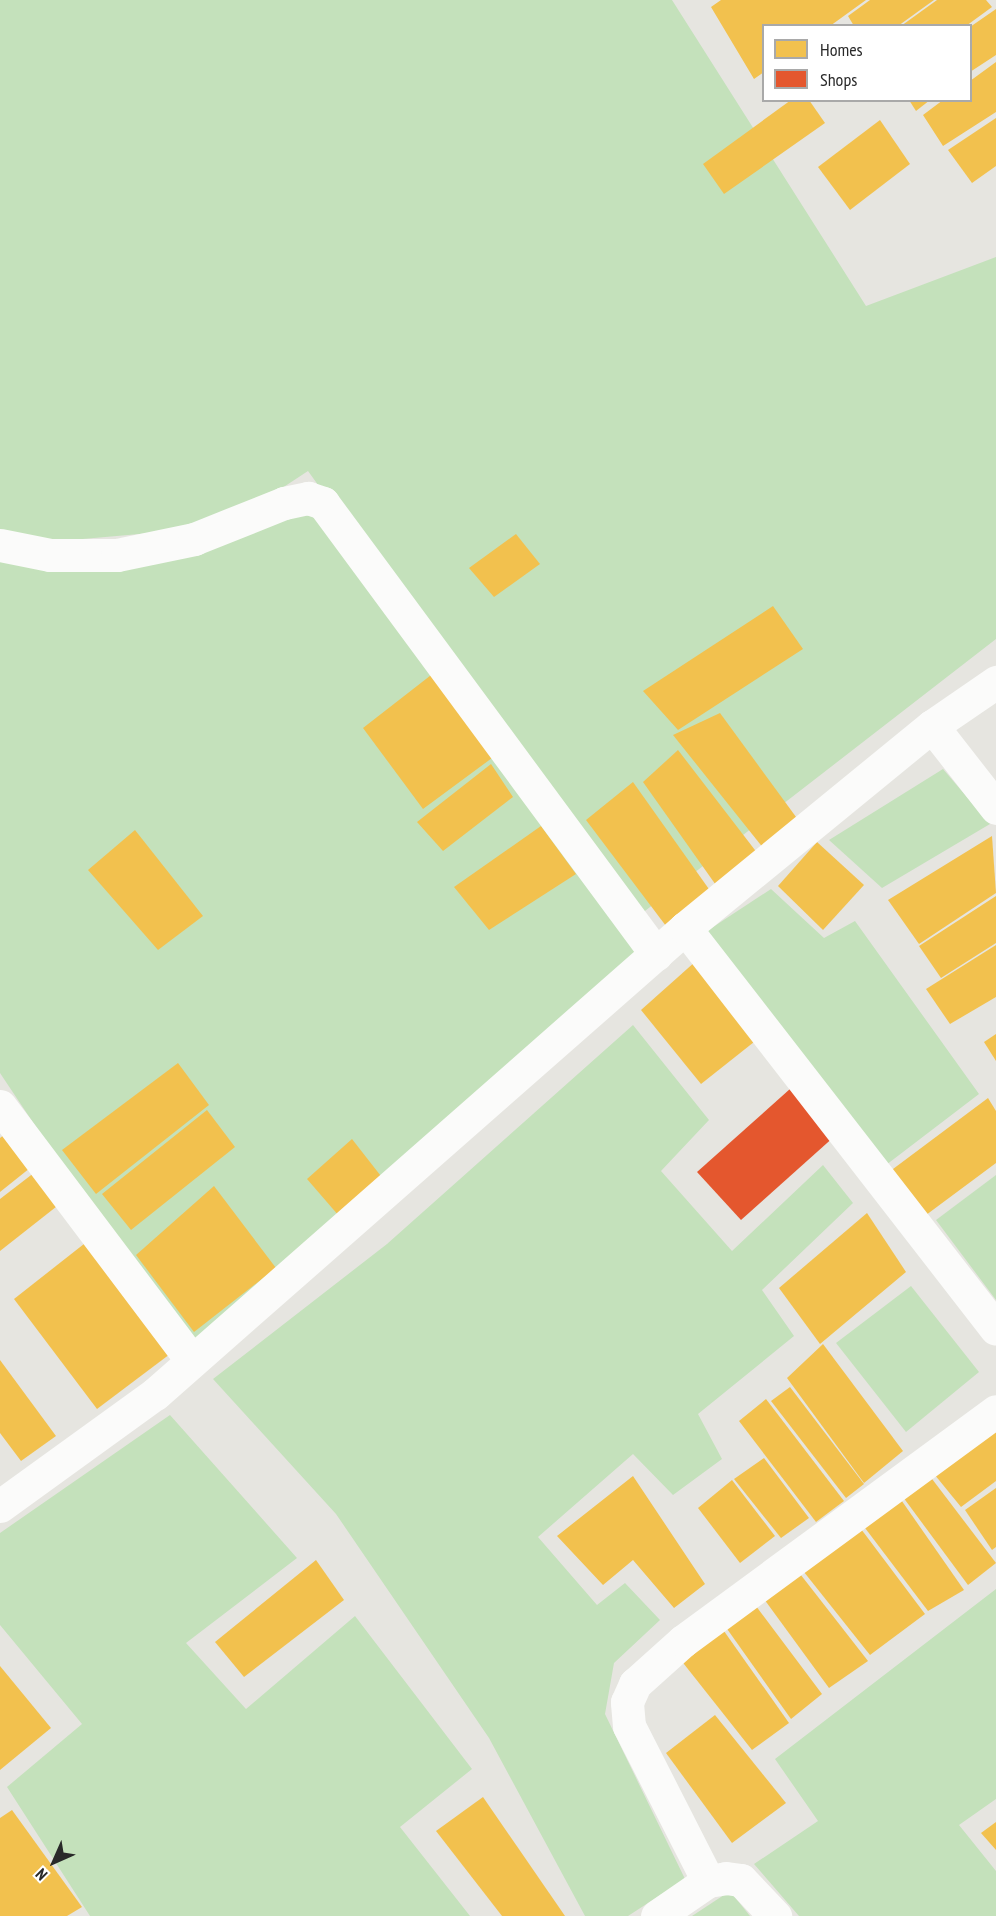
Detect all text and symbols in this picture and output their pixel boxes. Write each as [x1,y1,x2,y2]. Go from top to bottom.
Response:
legend [762,24,972,102]
text: Homes [820,38,863,61]
text: Shops [820,68,857,91]
north arrow [24,1832,84,1892]
text: N [31,1865,51,1885]

